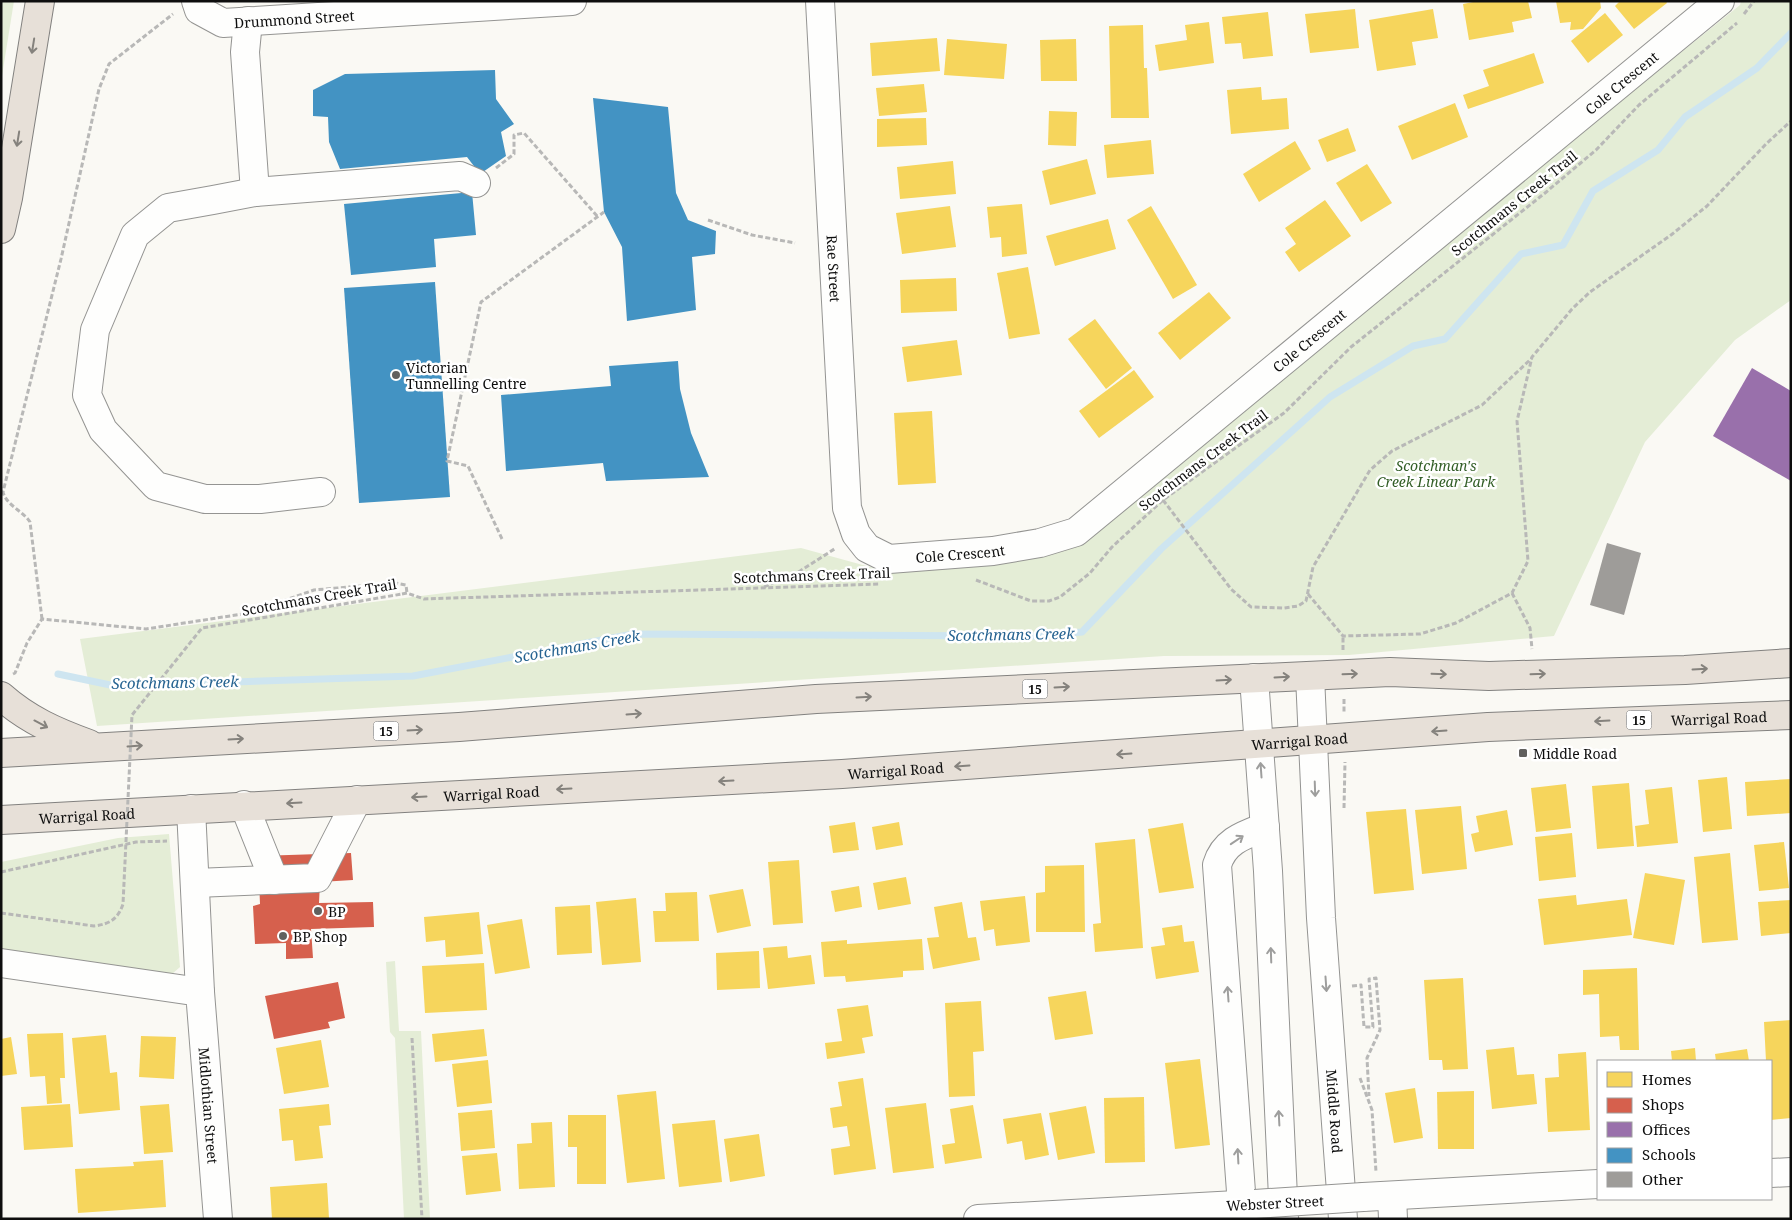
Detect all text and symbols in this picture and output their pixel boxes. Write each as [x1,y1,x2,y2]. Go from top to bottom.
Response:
street label: Drummond Street [233,5,355,32]
one-way arrow [28,38,38,54]
street label: Cole Crescent [1581,47,1662,118]
one-way arrow [12,131,22,147]
street label: Scotchmans Creek Trail [1447,146,1581,260]
street label: Rae Street [823,234,846,303]
street label: Cole Crescent [1268,304,1349,376]
place label: Victorian Tunnelling Centre [406,358,527,393]
marker: Victorian Tunnelling Centre [390,369,402,381]
street label: Scotchmans Creek Trail [1135,405,1272,515]
park label: Scotchman's Creek Linear Park [1377,456,1496,491]
street label: Cole Crescent [915,540,1006,566]
street label: Scotchmans Creek Trail [733,563,891,587]
street label: Scotchmans Creek Trail [240,574,399,620]
water label: Scotchmans Creek [947,623,1075,645]
water label: Scotchmans Creek [513,625,642,667]
one-way arrow [1692,664,1708,673]
one-way arrow [1342,669,1358,678]
one-way arrow [1430,669,1446,678]
one-way arrow [1529,670,1545,679]
water label: Scotchmans Creek [111,671,239,693]
one-way arrow [1274,672,1290,682]
one-way arrow [1216,675,1232,684]
road number: 15 [1022,680,1048,699]
one-way arrow [1053,683,1069,692]
one-way arrow [856,692,872,701]
street label: Warrigal Road [1670,706,1768,729]
one-way arrow [625,709,641,719]
road number: 15 [1626,710,1652,730]
one-way arrow [1594,717,1610,726]
one-way arrow [33,720,47,730]
road number: 15 [374,721,398,740]
one-way arrow [407,725,423,734]
one-way arrow [1432,726,1448,735]
street label: Warrigal Road [1251,728,1349,754]
one-way arrow [227,735,243,744]
one-way arrow [127,741,143,750]
place label: Middle Road [1533,744,1617,763]
marker: Middle Road [1517,747,1529,759]
one-way arrow [1116,749,1132,759]
street label: Warrigal Road [847,757,945,783]
one-way arrow [954,761,970,770]
one-way arrow [1256,763,1265,779]
one-way arrow [719,776,735,785]
one-way arrow [1311,780,1320,796]
street label: Warrigal Road [443,781,540,805]
one-way arrow [556,785,572,794]
one-way arrow [412,792,428,801]
one-way arrow [287,798,303,807]
street label: Warrigal Road [38,803,136,827]
one-way arrow [1230,835,1244,845]
place label: BP [328,902,346,921]
marker: BP [312,905,324,917]
place label: BP Shop [293,927,347,946]
marker: BP Shop [277,930,289,942]
one-way arrow [1266,948,1276,964]
one-way arrow [1321,976,1331,992]
one-way arrow [1223,986,1233,1002]
street label: Midlothian Street [195,1047,223,1164]
legend [1597,1060,1772,1200]
street label: Middle Road [1323,1069,1348,1154]
text: Homes [1642,1069,1692,1089]
text: Shops [1642,1094,1685,1114]
one-way arrow [1275,1110,1284,1126]
text: Offices [1642,1119,1691,1139]
text: Schools [1642,1144,1696,1164]
one-way arrow [1234,1148,1243,1164]
text: Other [1642,1169,1683,1189]
street label: Webster Street [1226,1191,1324,1215]

